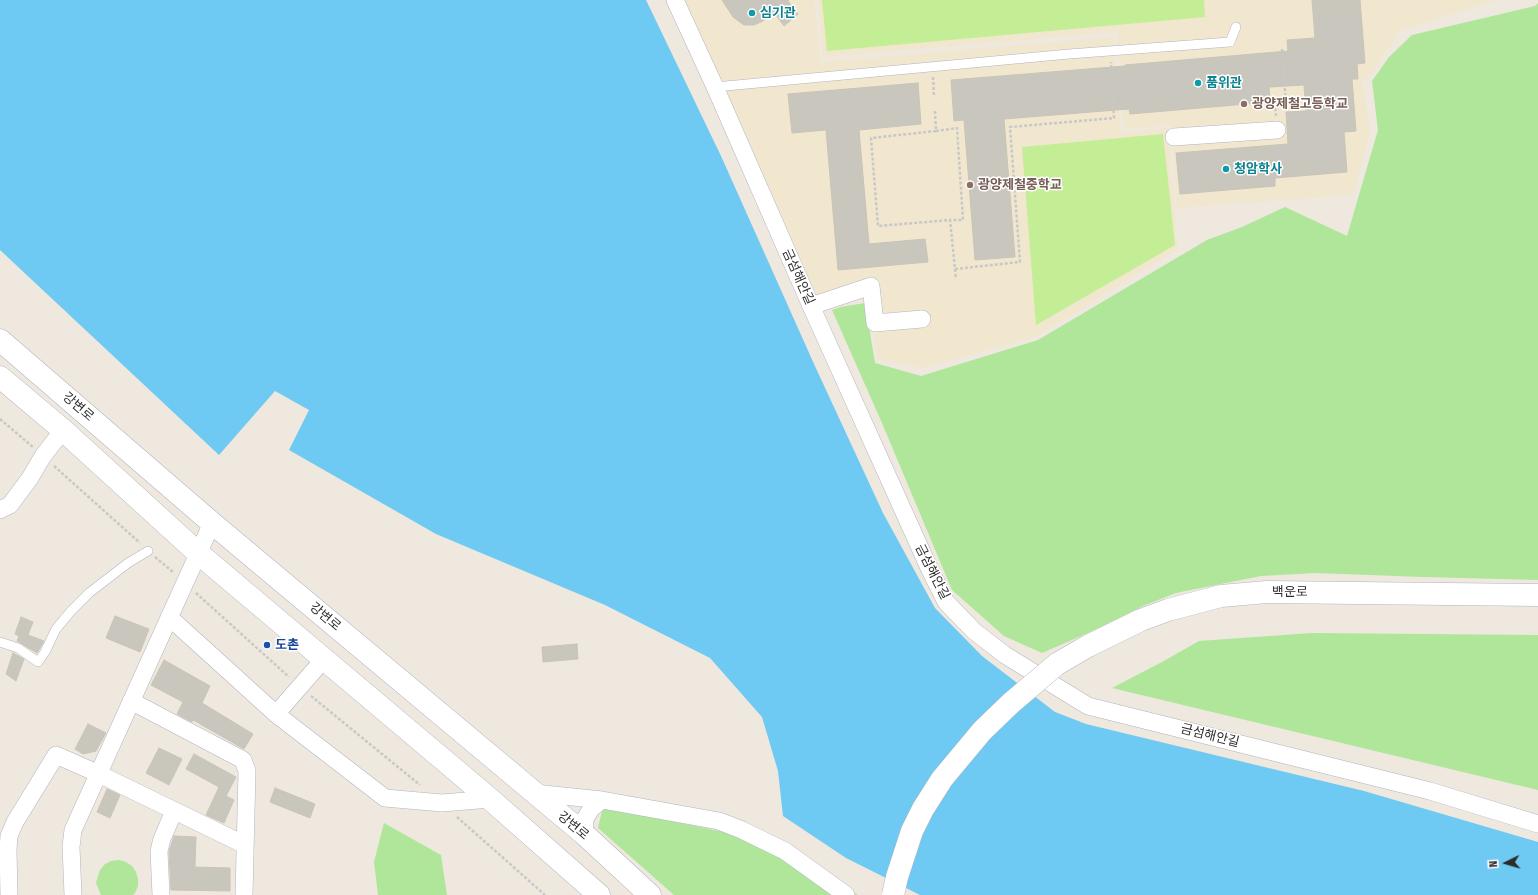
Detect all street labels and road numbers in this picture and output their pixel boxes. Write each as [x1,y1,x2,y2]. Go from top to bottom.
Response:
street label: 금섬해안길 [779,247,817,307]
street label: 강변로 [59,389,97,425]
street label: 금섬해안길 [911,542,953,602]
street label: 백운로 [1272,584,1308,600]
street label: 강변로 [306,599,344,635]
street label: 금섬해안길 [1179,721,1241,751]
street label: 강변로 [554,808,592,844]

